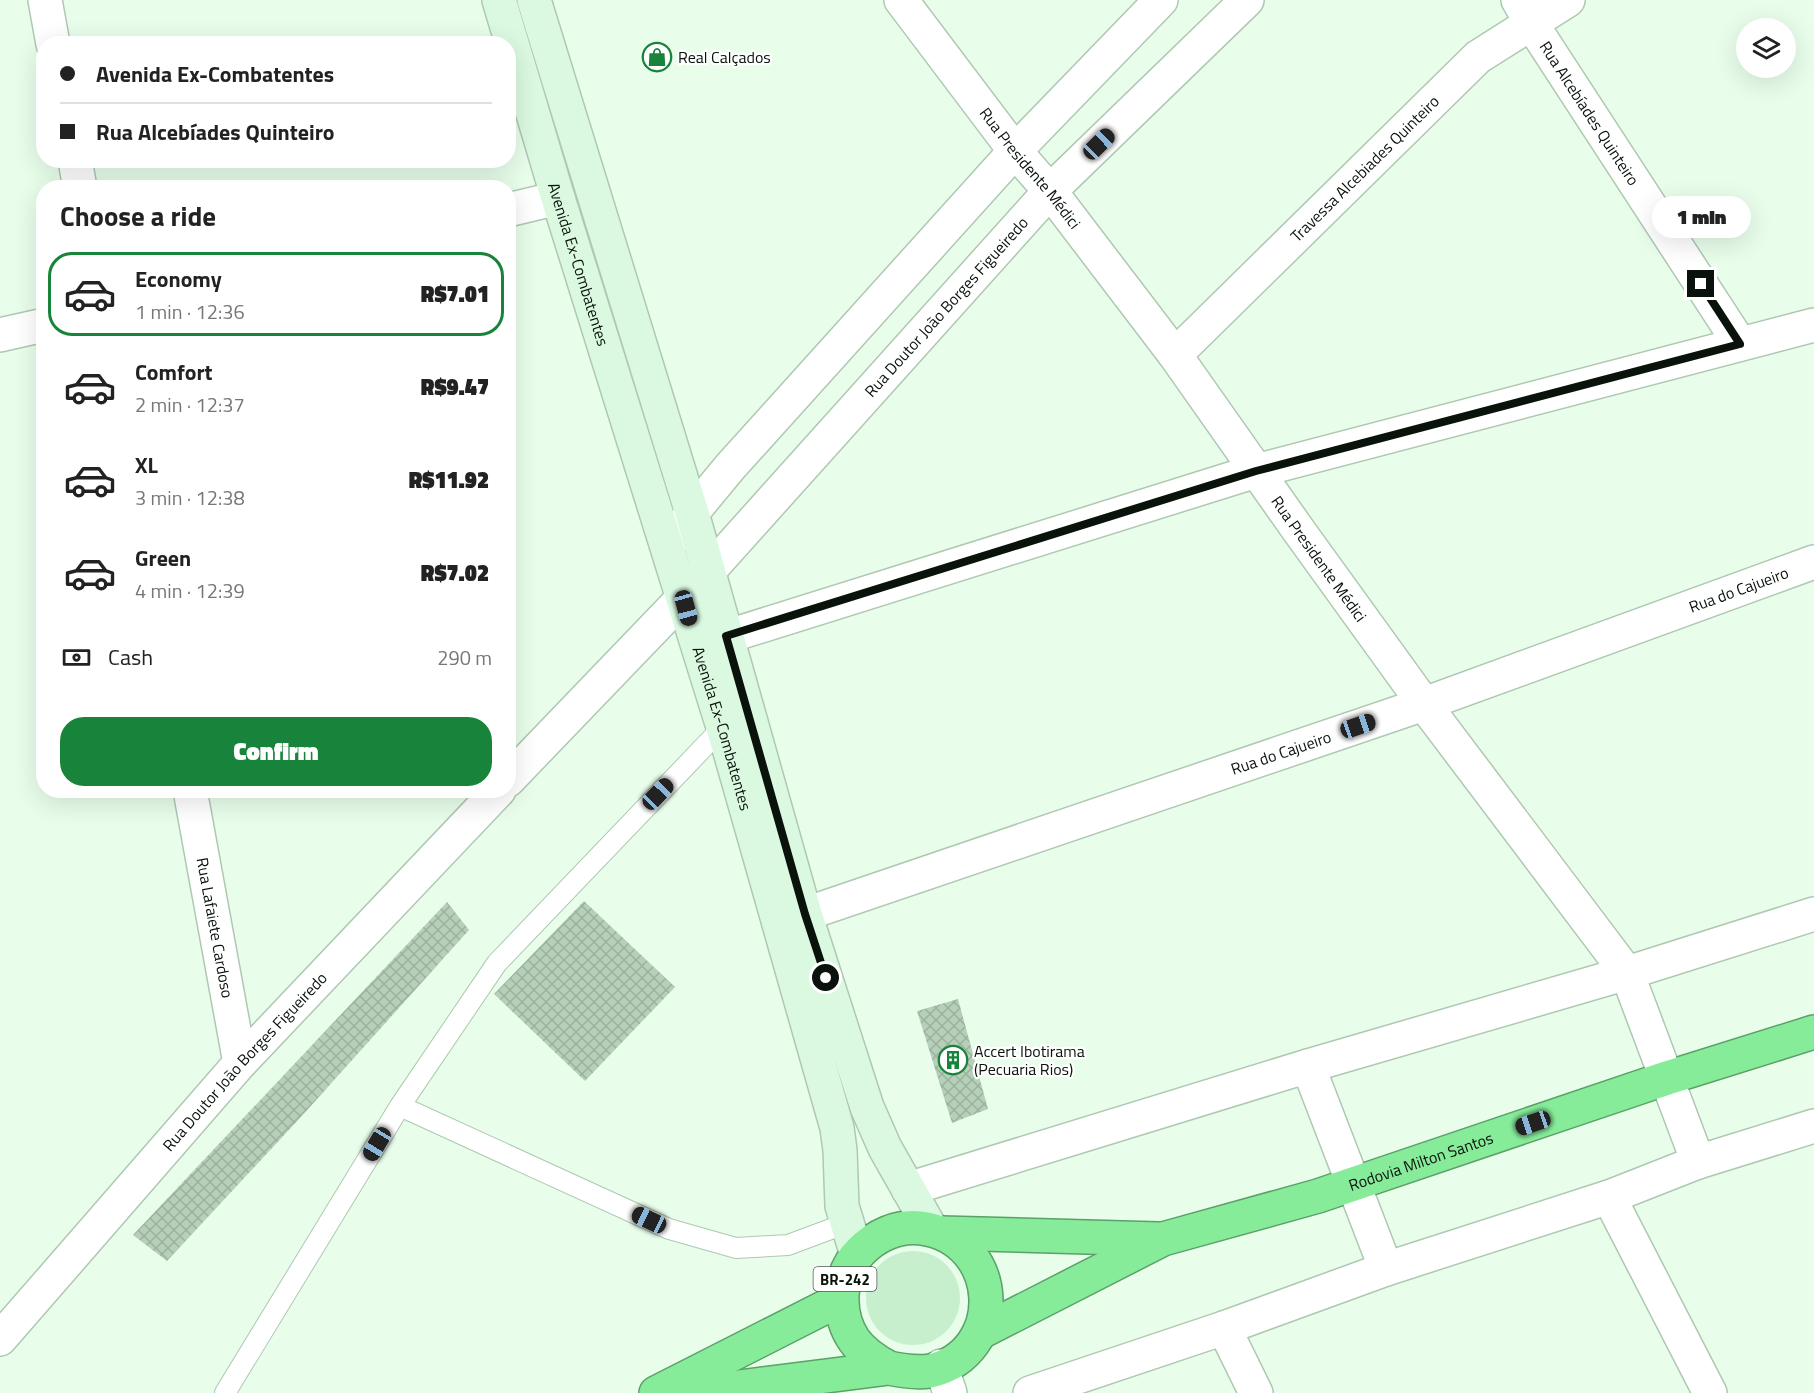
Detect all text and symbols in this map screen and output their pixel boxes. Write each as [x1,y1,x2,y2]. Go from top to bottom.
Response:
map controls [1736,18,1796,78]
button: layers [1736,18,1796,78]
street label: Rua Alcebíades Quinteiro [1534,36,1646,190]
shop icon: Real Calçados [641,41,673,73]
place label: Real Calçados [678,45,771,69]
text: Avenida Ex-Combatentes [96,57,334,91]
street label: Travessa Alcebiades Quinteiro [1285,90,1445,247]
street label: Rua Presidente Médici [974,102,1087,234]
text: Rua Alcebíades Quinteiro [96,115,335,149]
car [1080,125,1118,163]
street label: Avenida Ex-Combatentes [542,180,615,349]
text: Choose a ride [60,195,216,236]
callout: 1 min [1652,197,1750,239]
text: 1 min [1677,201,1726,232]
street label: Rua Doutor João Borges Figueiredo [859,211,1034,402]
text: Economy [135,262,222,296]
icon: car [63,267,117,321]
route end [1687,270,1714,297]
text: R$7.01 [421,277,489,311]
text: 1 min · 12:36 [135,296,245,327]
text: Comfort [135,355,213,389]
icon: car [63,360,117,414]
text: R$9.47 [421,370,489,404]
text: 2 min · 12:37 [135,389,245,420]
text: XL [135,448,158,482]
icon: car [63,453,117,507]
text: R$11.92 [409,463,489,497]
text: 3 min · 12:38 [135,482,245,513]
street label: Rua Presidente Médici [1266,491,1373,627]
text: Green [135,541,191,575]
icon: car [63,546,117,600]
text: R$7.02 [421,556,489,590]
street label: Rua do Cajueiro [1685,560,1792,619]
text: 4 min · 12:39 [135,575,245,606]
car [673,588,699,628]
text: Cash [108,640,153,674]
icon: cash [60,641,93,674]
text: 290 m [437,642,492,673]
street label: Avenida Ex-Combatentes [687,644,758,813]
car [1338,712,1378,740]
button: Confirm [60,717,492,786]
street label: Rua do Cajueiro [1228,724,1334,781]
car [639,775,677,813]
street label: Rua Lafaiete Cardoso [191,855,240,1000]
route start [812,964,839,991]
street label: Rua Doutor João Borges Figueiredo [157,966,333,1156]
place label: Accert Ibotirama (Pecuaria Rios) [974,1039,1085,1081]
building icon: Accert Ibotirama (Pecuaria Rios) [937,1044,969,1076]
car [1513,1109,1553,1137]
car [360,1124,394,1164]
street label: Rodovia Milton Santos [1345,1126,1496,1197]
car [629,1204,669,1236]
road number: BR-242 [814,1267,876,1291]

